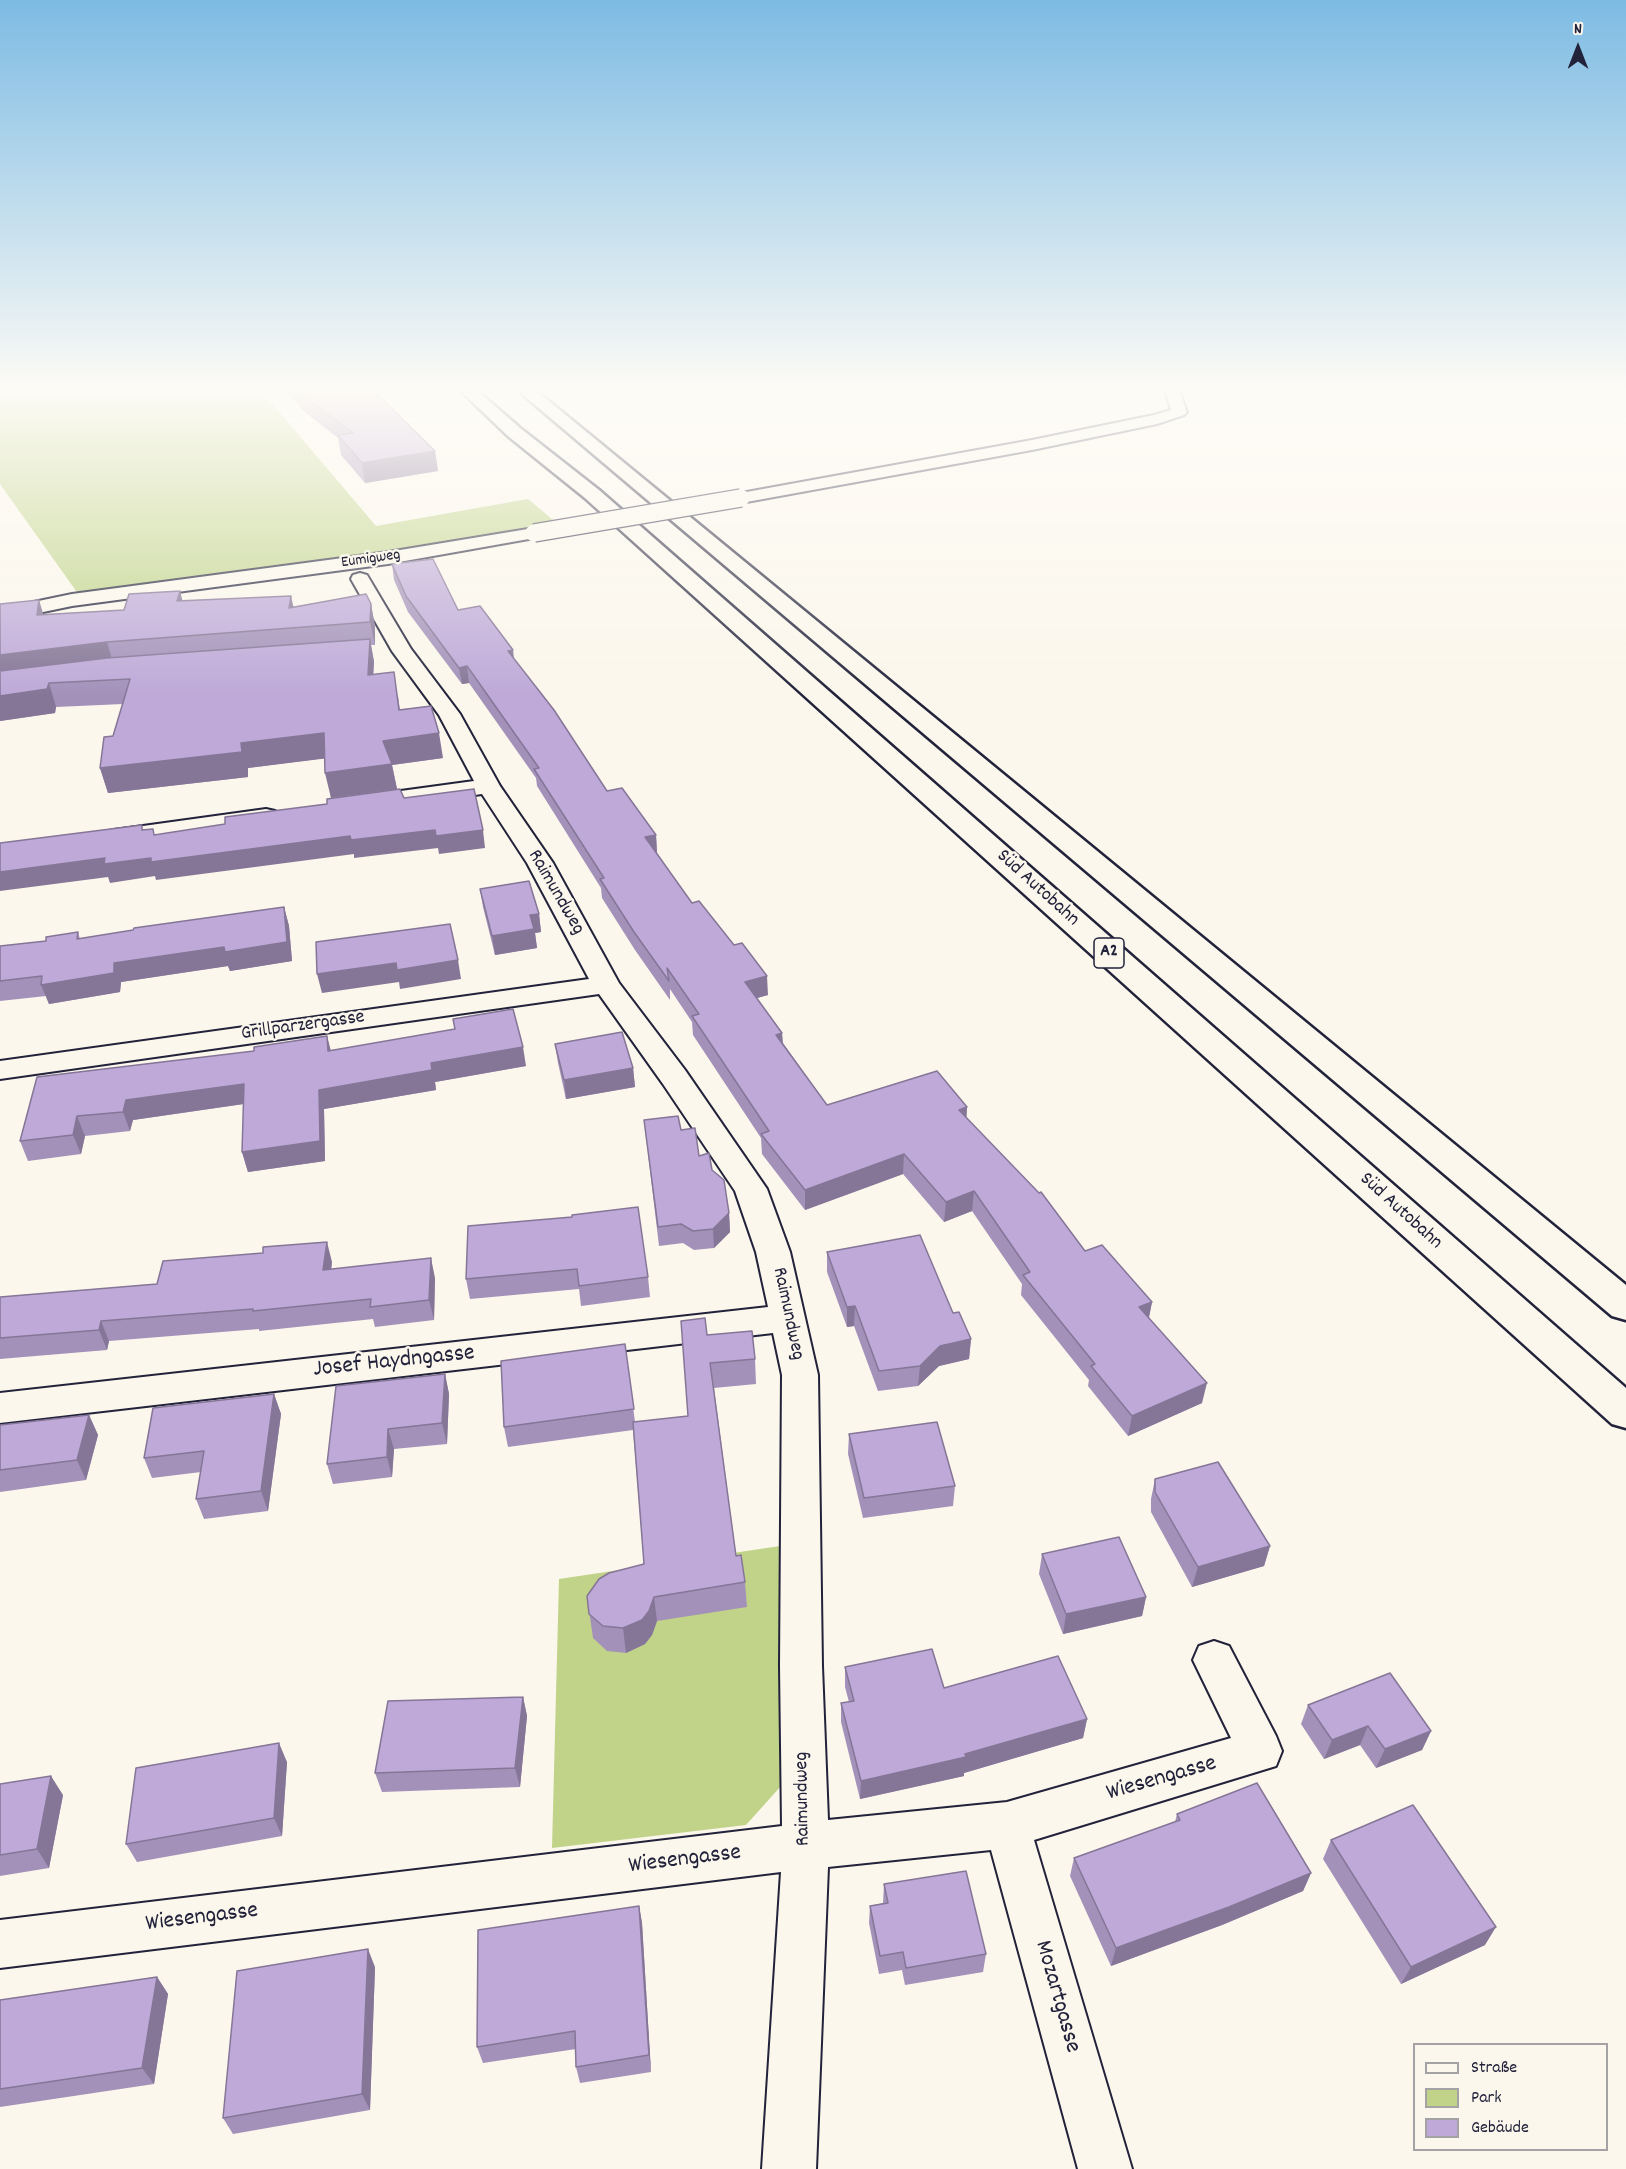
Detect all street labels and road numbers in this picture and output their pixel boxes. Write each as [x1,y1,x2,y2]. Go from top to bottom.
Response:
street label: Eumigweg [340,546,402,574]
street label: Süd Autobahn [990,845,1084,933]
street label: Raimundweg [521,846,589,940]
road number: A2 [1094,938,1124,968]
street label: Grillparzergasse [240,1006,366,1048]
street label: Süd Autobahn [1353,1168,1447,1256]
street label: Raimundweg [765,1265,809,1363]
street label: Josef Haydngasse [312,1340,476,1386]
street label: Wiesengasse [1104,1751,1220,1809]
street label: Raimundweg [791,1752,817,1846]
street label: Wiesengasse [627,1840,743,1882]
street label: Wiesengasse [144,1898,260,1940]
street label: Mozartgasse [1026,1938,1086,2056]

